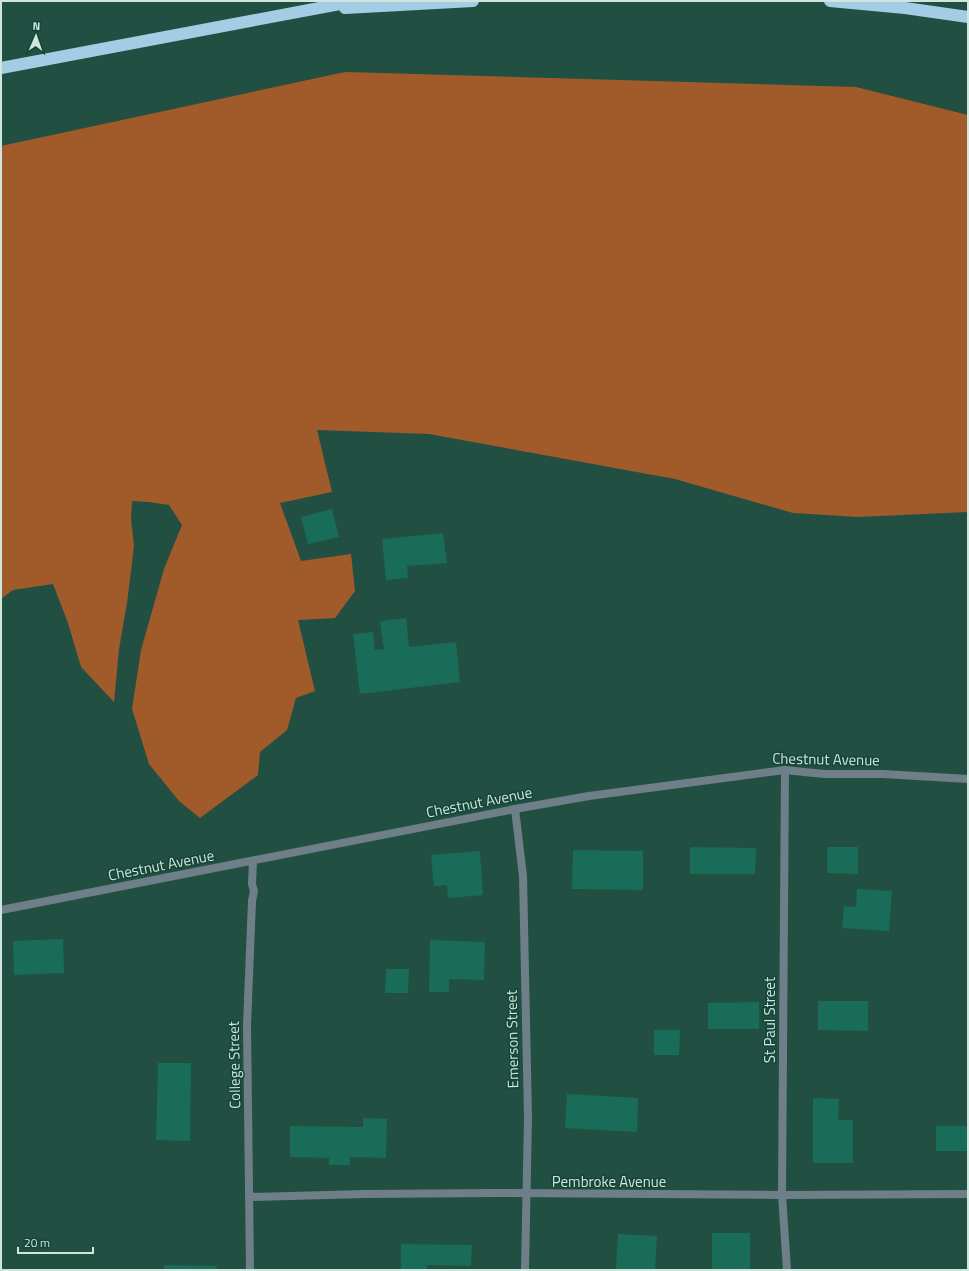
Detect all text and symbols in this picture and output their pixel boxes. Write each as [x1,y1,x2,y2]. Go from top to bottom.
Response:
north arrow [16,16,56,56]
text: N [32,18,40,34]
street label: Chestnut Avenue [772,747,880,771]
street label: Chestnut Avenue [424,780,534,824]
street label: Chestnut Avenue [106,843,216,887]
street label: St Paul Street [758,976,781,1063]
street label: Emerson Street [500,989,524,1088]
street label: College Street [222,1020,246,1109]
street label: Pembroke Avenue [552,1170,666,1193]
scale bar [18,1229,93,1255]
text: 20 m [24,1233,50,1252]

